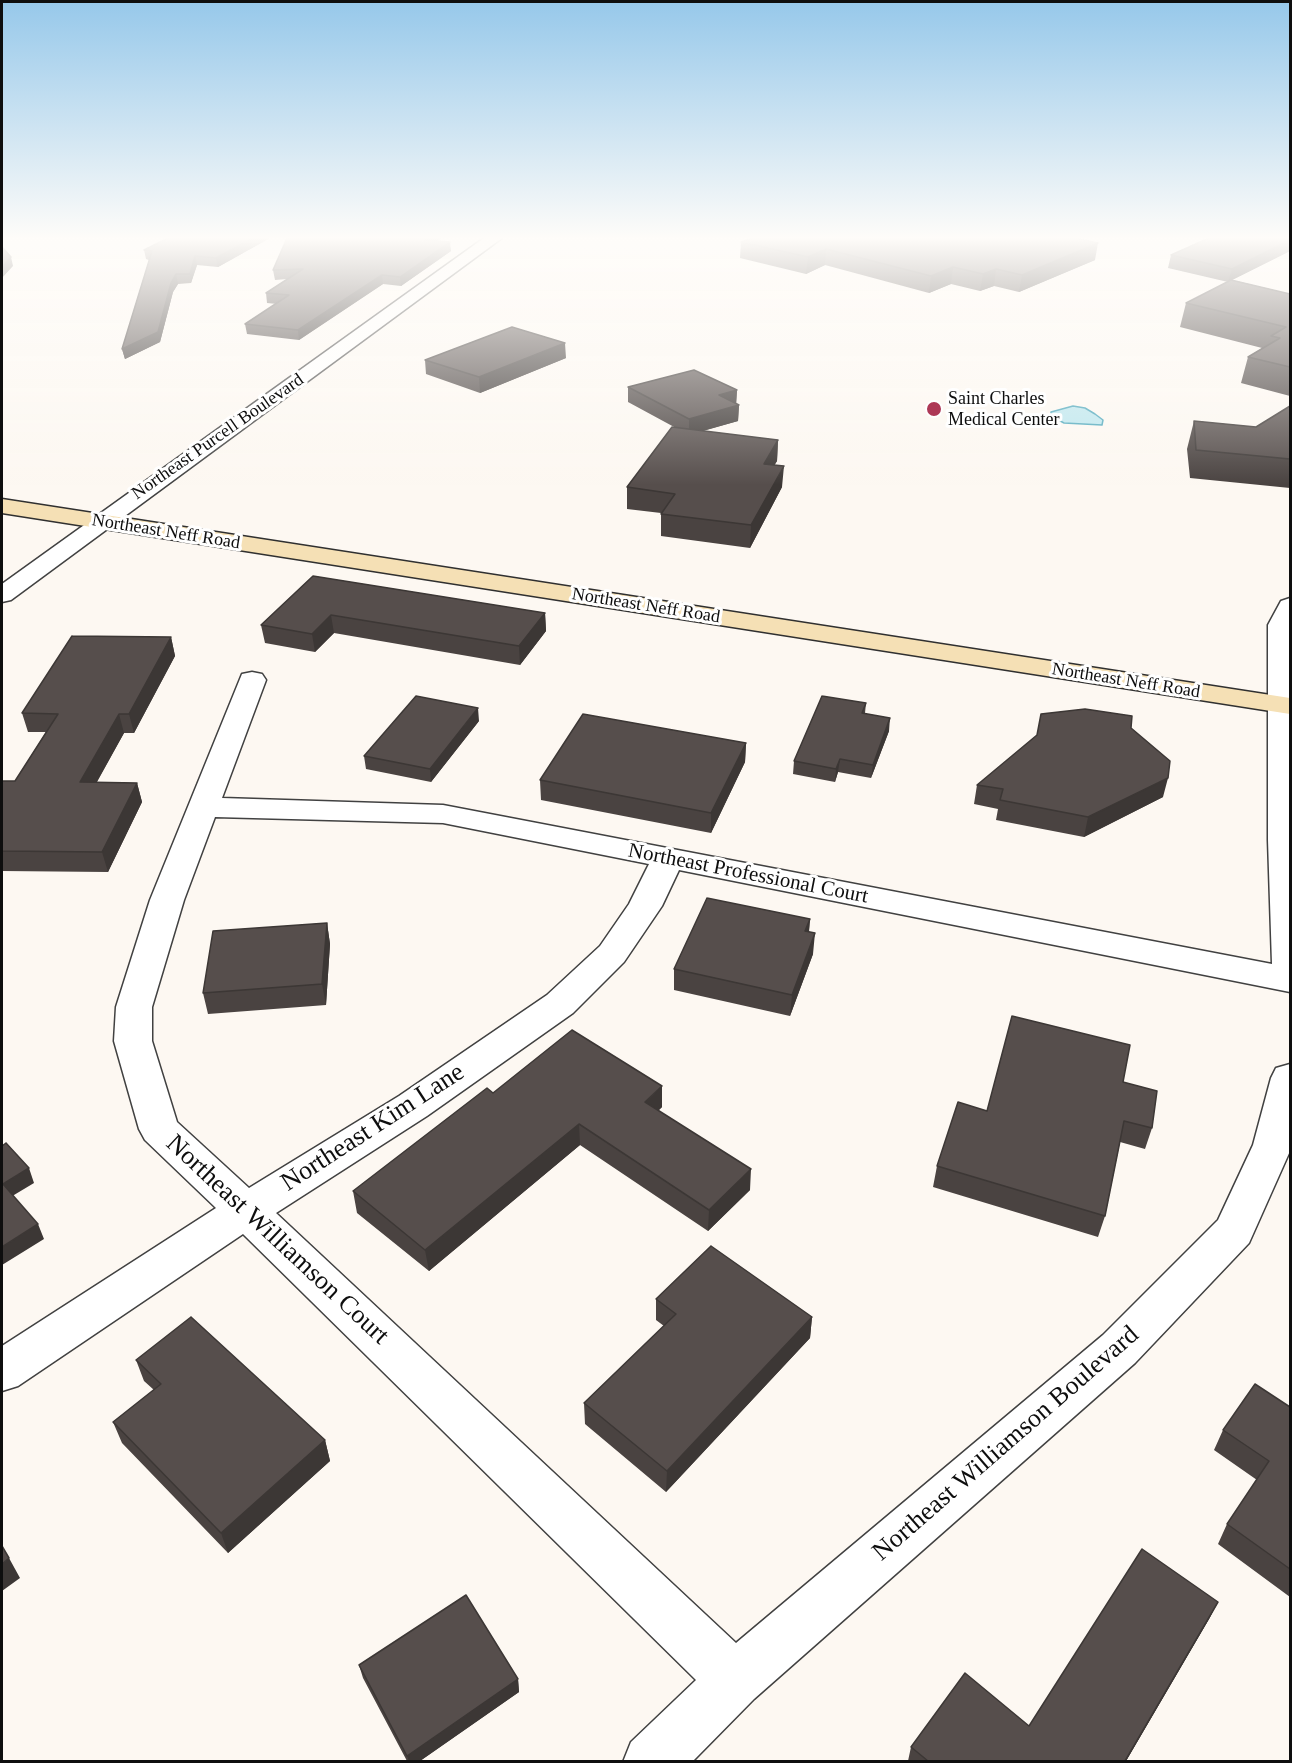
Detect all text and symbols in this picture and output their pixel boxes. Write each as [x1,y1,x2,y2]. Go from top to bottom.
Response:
street label: Northeast Purcell Boulevard [128,369,308,505]
place label: Saint Charles Medical Center [948,388,1059,430]
marker: Saint Charles Medical Center [925,400,943,418]
street label: Northeast Neff Road [90,510,242,554]
street label: Northeast Neff Road [570,584,722,628]
street label: Northeast Neff Road [1050,659,1202,703]
street label: Northeast Professional Court [626,838,870,910]
street label: Northeast Kim Lane [275,1057,471,1199]
street label: Northeast Williamson Court [159,1128,395,1352]
street label: Northeast Williamson Boulevard [866,1320,1146,1568]

